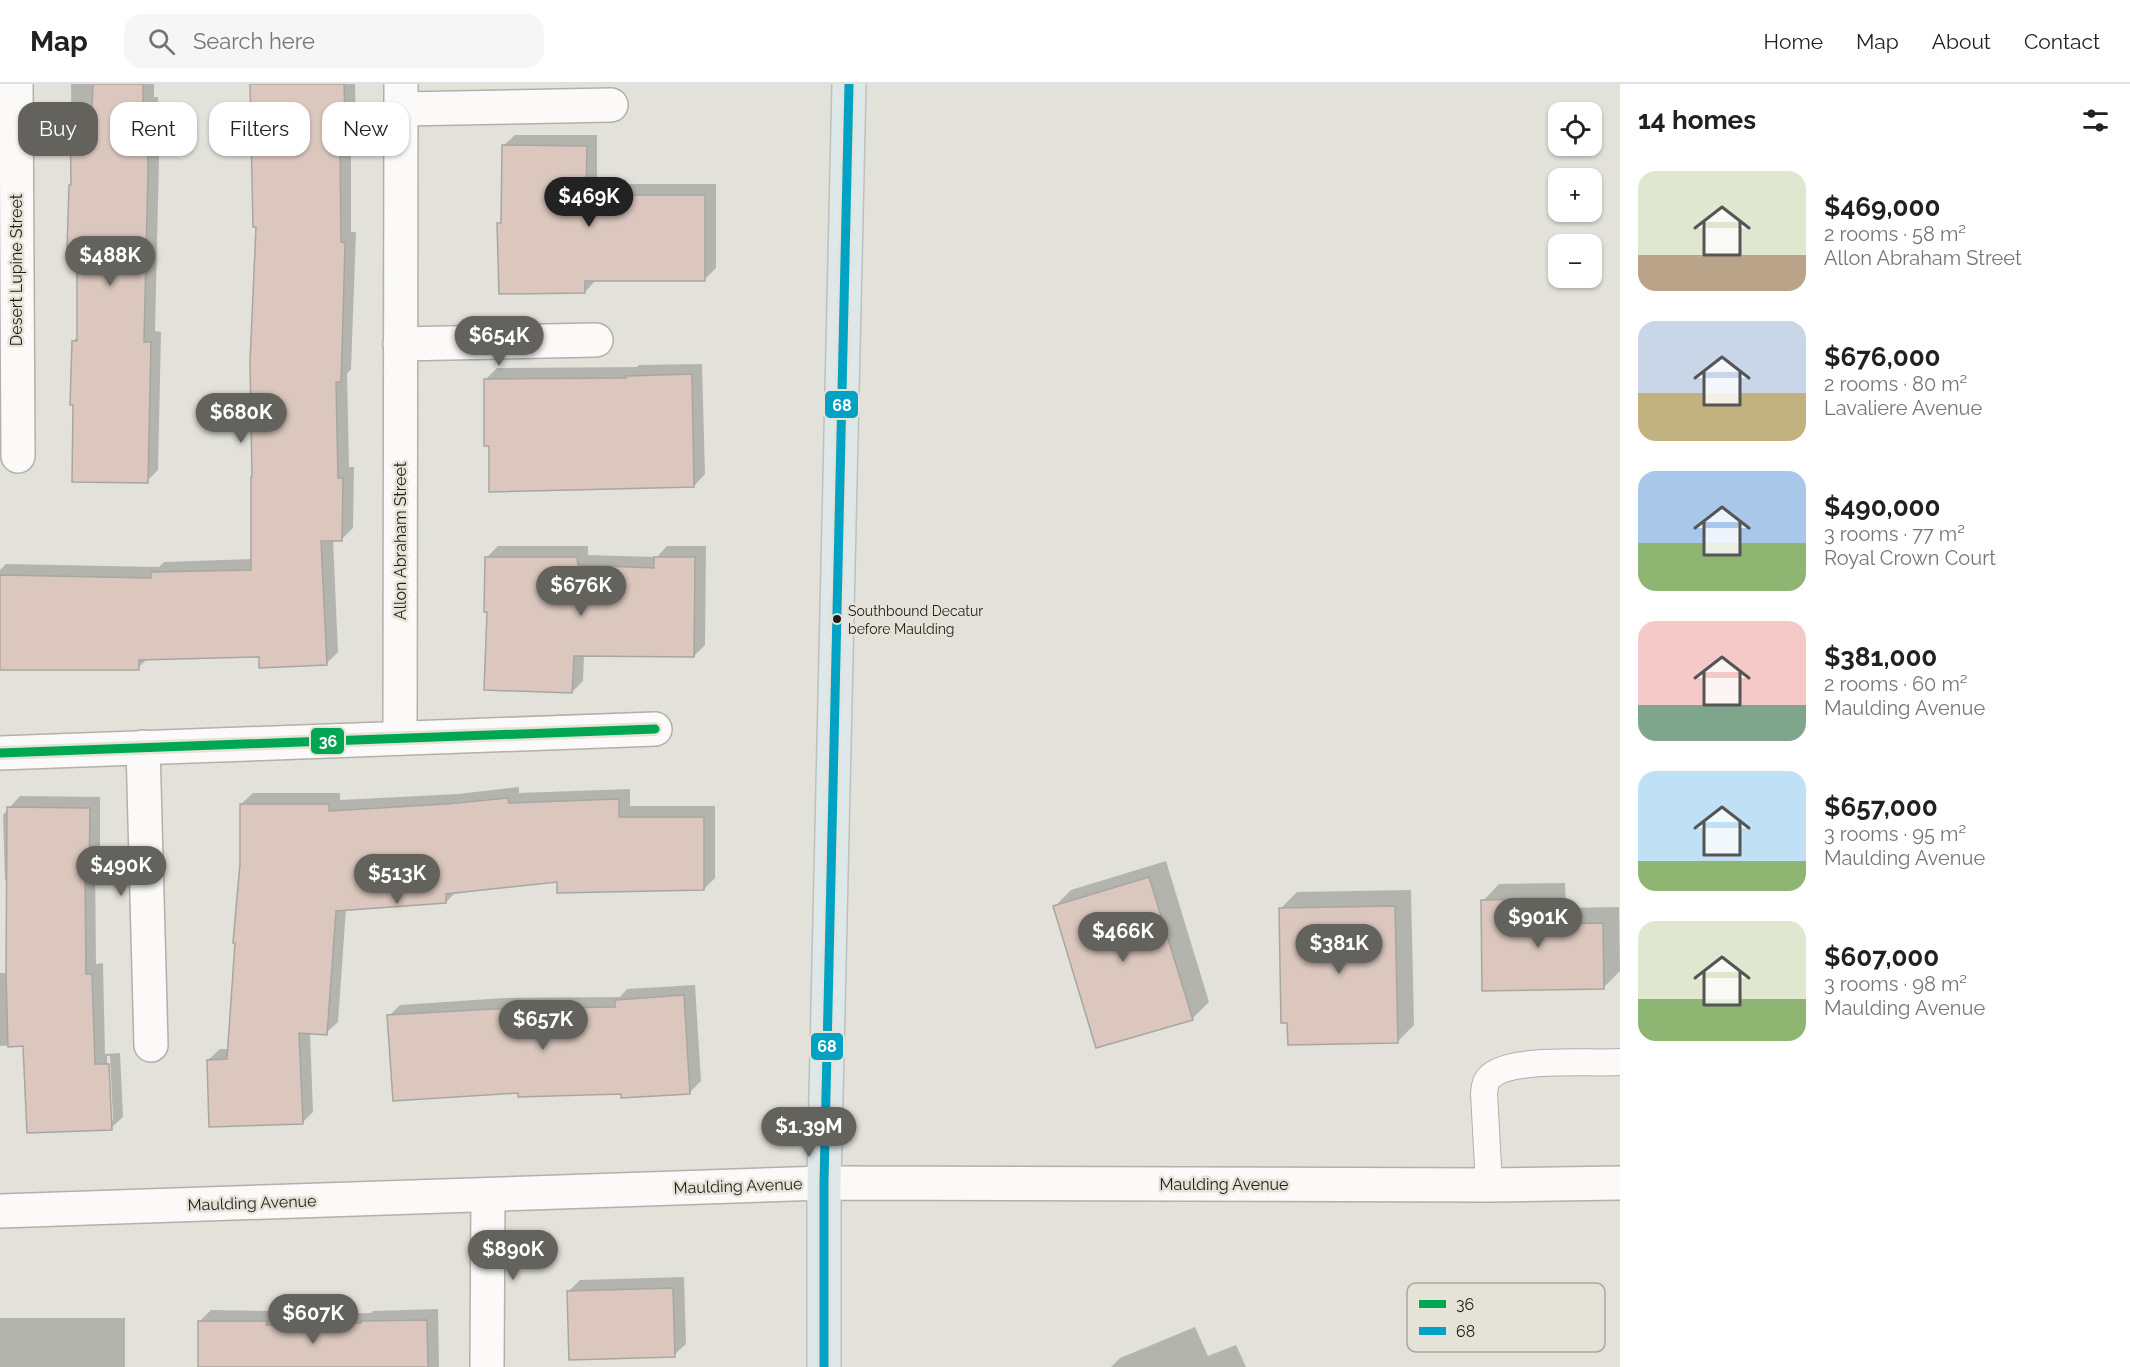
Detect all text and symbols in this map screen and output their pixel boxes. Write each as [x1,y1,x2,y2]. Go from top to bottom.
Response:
search box [124,14,544,68]
text: Map [30,25,88,58]
icon: search [145,25,178,58]
text: Search here [193,28,315,54]
text: Home [1764,29,1823,54]
text: Map [1856,29,1899,54]
text: About [1932,29,1991,54]
text: Contact [2024,29,2100,54]
chip: Buy [18,102,98,156]
chip: Rent [110,102,197,156]
chip: Filters [209,102,310,156]
chip: New [322,102,409,156]
map controls [1548,102,1602,288]
button: locate [1548,102,1602,156]
icon: filters [2079,104,2112,137]
text: 14 homes [1638,105,1756,135]
button: + [1548,168,1602,222]
pin: $469K [547,177,631,228]
text: $469K [558,184,620,208]
text: $469,000 [1824,192,1940,222]
street label: Desert Lupine Street [7,193,26,346]
icon: home [1686,195,1758,267]
text: 2 rooms · 58 m² [1824,222,1966,246]
button: − [1548,234,1602,288]
pin: $488K [68,236,152,287]
text: $488K [79,243,141,267]
text: Allon Abraham Street [1824,246,2022,270]
pin: $654K [457,316,541,367]
text: $654K [469,323,529,347]
text: $676,000 [1824,342,1941,372]
icon: home [1686,345,1758,417]
text: 2 rooms · 80 m² [1824,372,1967,396]
line badge: 68 [824,390,859,419]
pin: $680K [199,393,283,444]
text: 68 [832,396,852,415]
text: Lavaliere Avenue [1824,396,1982,420]
text: $680K [210,400,272,424]
street label: Allon Abraham Street [391,461,410,620]
text: $490,000 [1824,492,1941,522]
icon: home [1686,495,1758,567]
text: 3 rooms · 77 m² [1824,522,1965,546]
text: Royal Crown Court [1824,546,1996,570]
pin: $676K [539,566,623,617]
text: $676K [550,573,612,597]
place label: Southbound Decatur before Maulding [848,603,983,637]
marker: Southbound Decatur before Maulding [831,613,843,625]
text: $381,000 [1824,642,1937,672]
icon: home [1686,645,1758,717]
text: 2 rooms · 60 m² [1824,672,1968,696]
text: Maulding Avenue [1824,696,1985,720]
line badge: 36 [310,727,345,755]
text: 36 [319,732,338,751]
text: $657,000 [1824,792,1938,822]
icon: home [1686,795,1758,867]
text: 3 rooms · 95 m² [1824,822,1966,846]
pin: $490K [79,846,163,897]
text: Maulding Avenue [1824,846,1985,870]
text: $490K [90,853,152,877]
pin: $513K [355,854,439,905]
text: $513K [368,861,426,885]
pin: $901K [1496,898,1580,949]
text: $901K [1508,905,1568,929]
pin: $466K [1081,912,1165,963]
text: $466K [1092,919,1154,943]
pin: $381K [1297,924,1381,975]
text: $381K [1309,931,1369,955]
text: $607,000 [1824,942,1939,972]
icon: home [1686,945,1758,1017]
text: 3 rooms · 98 m² [1824,972,1967,996]
text: Maulding Avenue [1824,996,1985,1020]
pin: $657K [501,1000,585,1051]
text: $657K [513,1007,573,1031]
line badge: 68 [810,1032,844,1061]
text: 68 [817,1037,837,1056]
pin: $1.39M [760,1107,858,1158]
text: $1.39M [775,1114,843,1138]
street label: Maulding Avenue [673,1174,803,1198]
street label: Maulding Avenue [1160,1175,1288,1194]
street label: Maulding Avenue [187,1191,317,1215]
pin: $890K [471,1230,555,1281]
text: $890K [482,1237,544,1261]
legend [1407,1283,1605,1352]
pin: $607K [271,1294,355,1345]
text: 36 [1456,1295,1474,1314]
text: $607K [282,1301,344,1325]
text: 68 [1456,1322,1475,1341]

